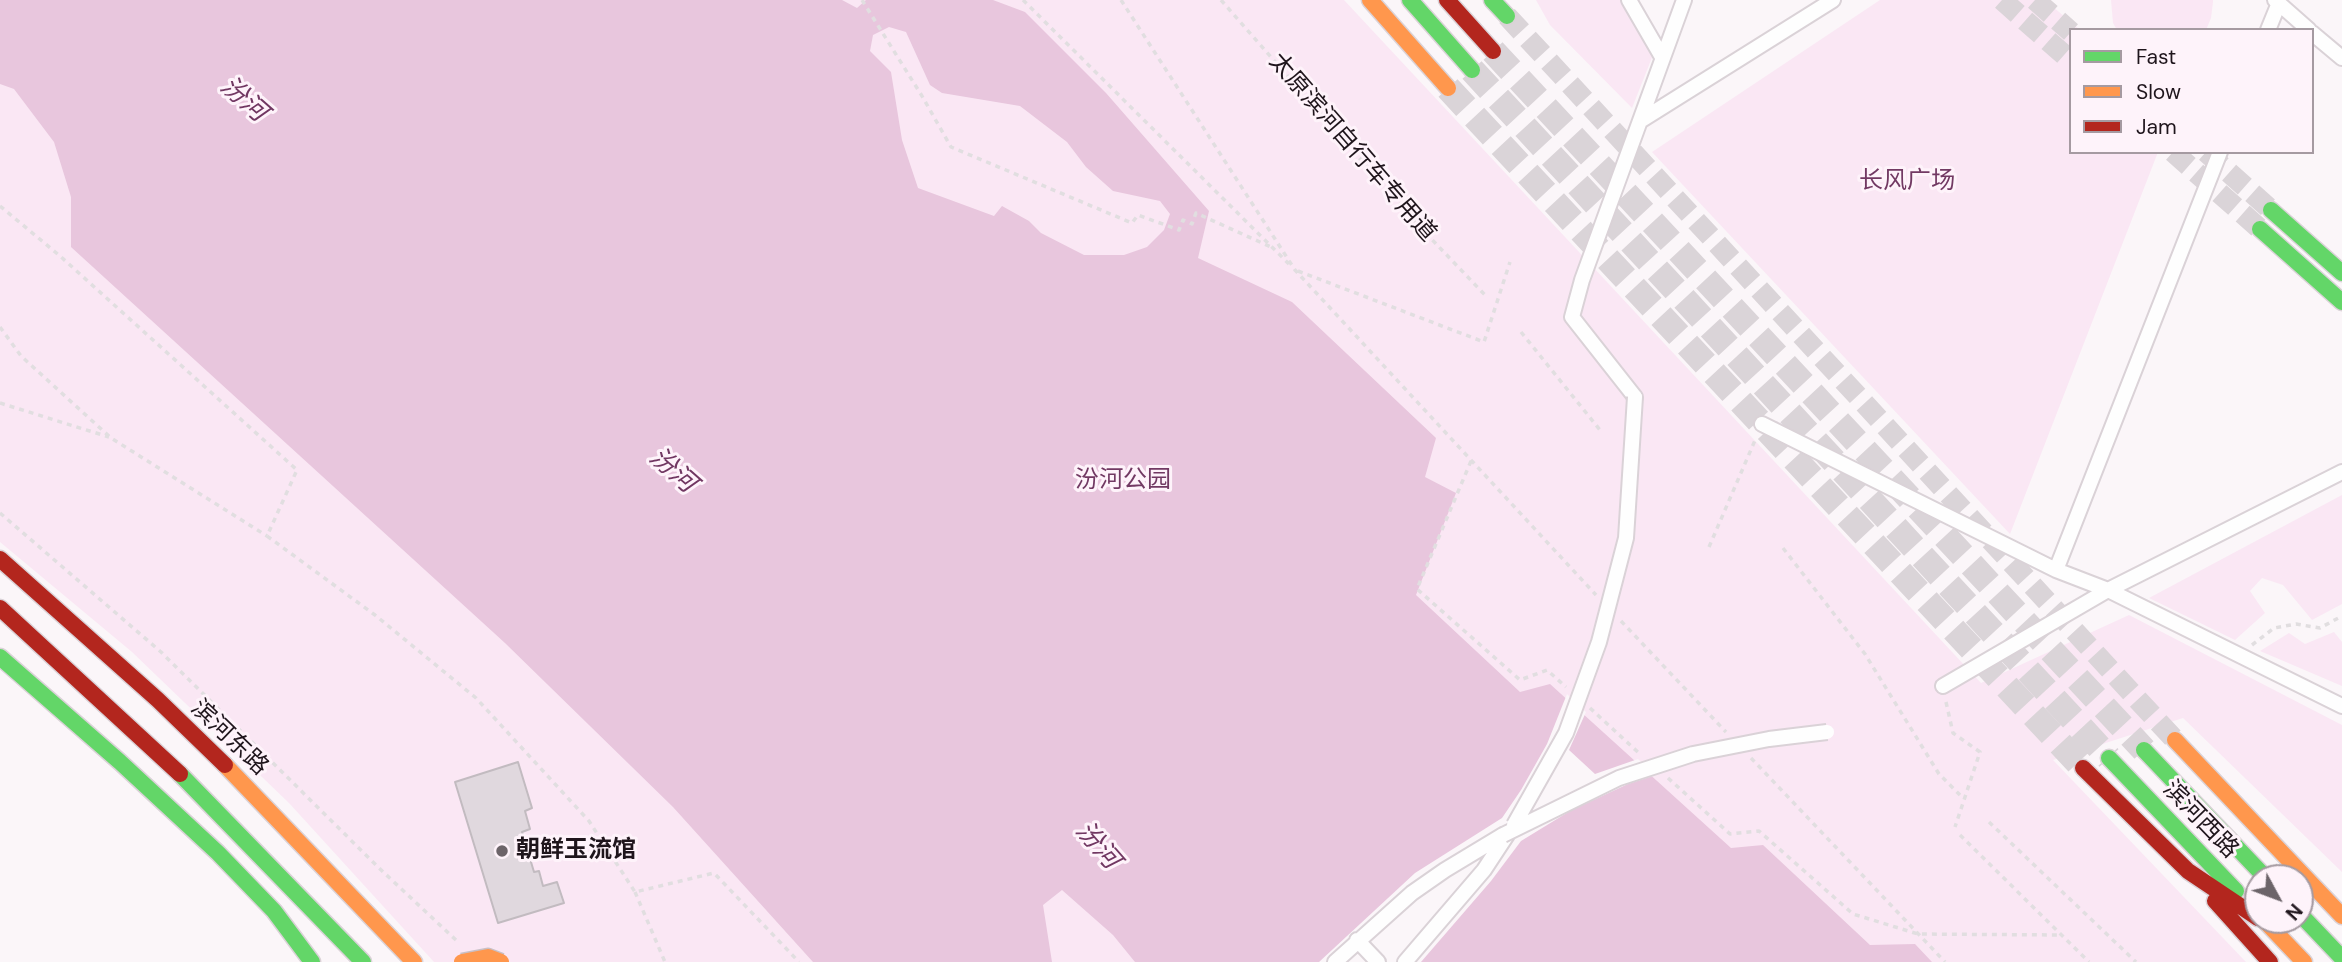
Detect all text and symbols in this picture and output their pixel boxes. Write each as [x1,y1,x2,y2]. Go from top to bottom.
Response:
legend [2069,28,2314,154]
text: Fast [2136,43,2176,71]
street label: 太原滨河自行车专用道 [1262,48,1442,248]
water label: 汾河 [213,71,273,129]
text: Slow [2136,78,2181,106]
text: Jam [2136,113,2177,141]
park label: 长风广场 [1859,168,1955,196]
water label: 汾河 [642,442,702,500]
park label: 汾河公园 [1075,467,1171,495]
street label: 滨河东路 [184,694,274,782]
street label: 滨河西路 [2156,775,2244,865]
water label: 汾河 [1068,816,1126,876]
place label: 朝鲜玉流馆 [516,837,636,865]
marker: 朝鲜玉流馆 [494,843,510,859]
north arrow [2244,864,2314,934]
text: N [2280,898,2308,925]

